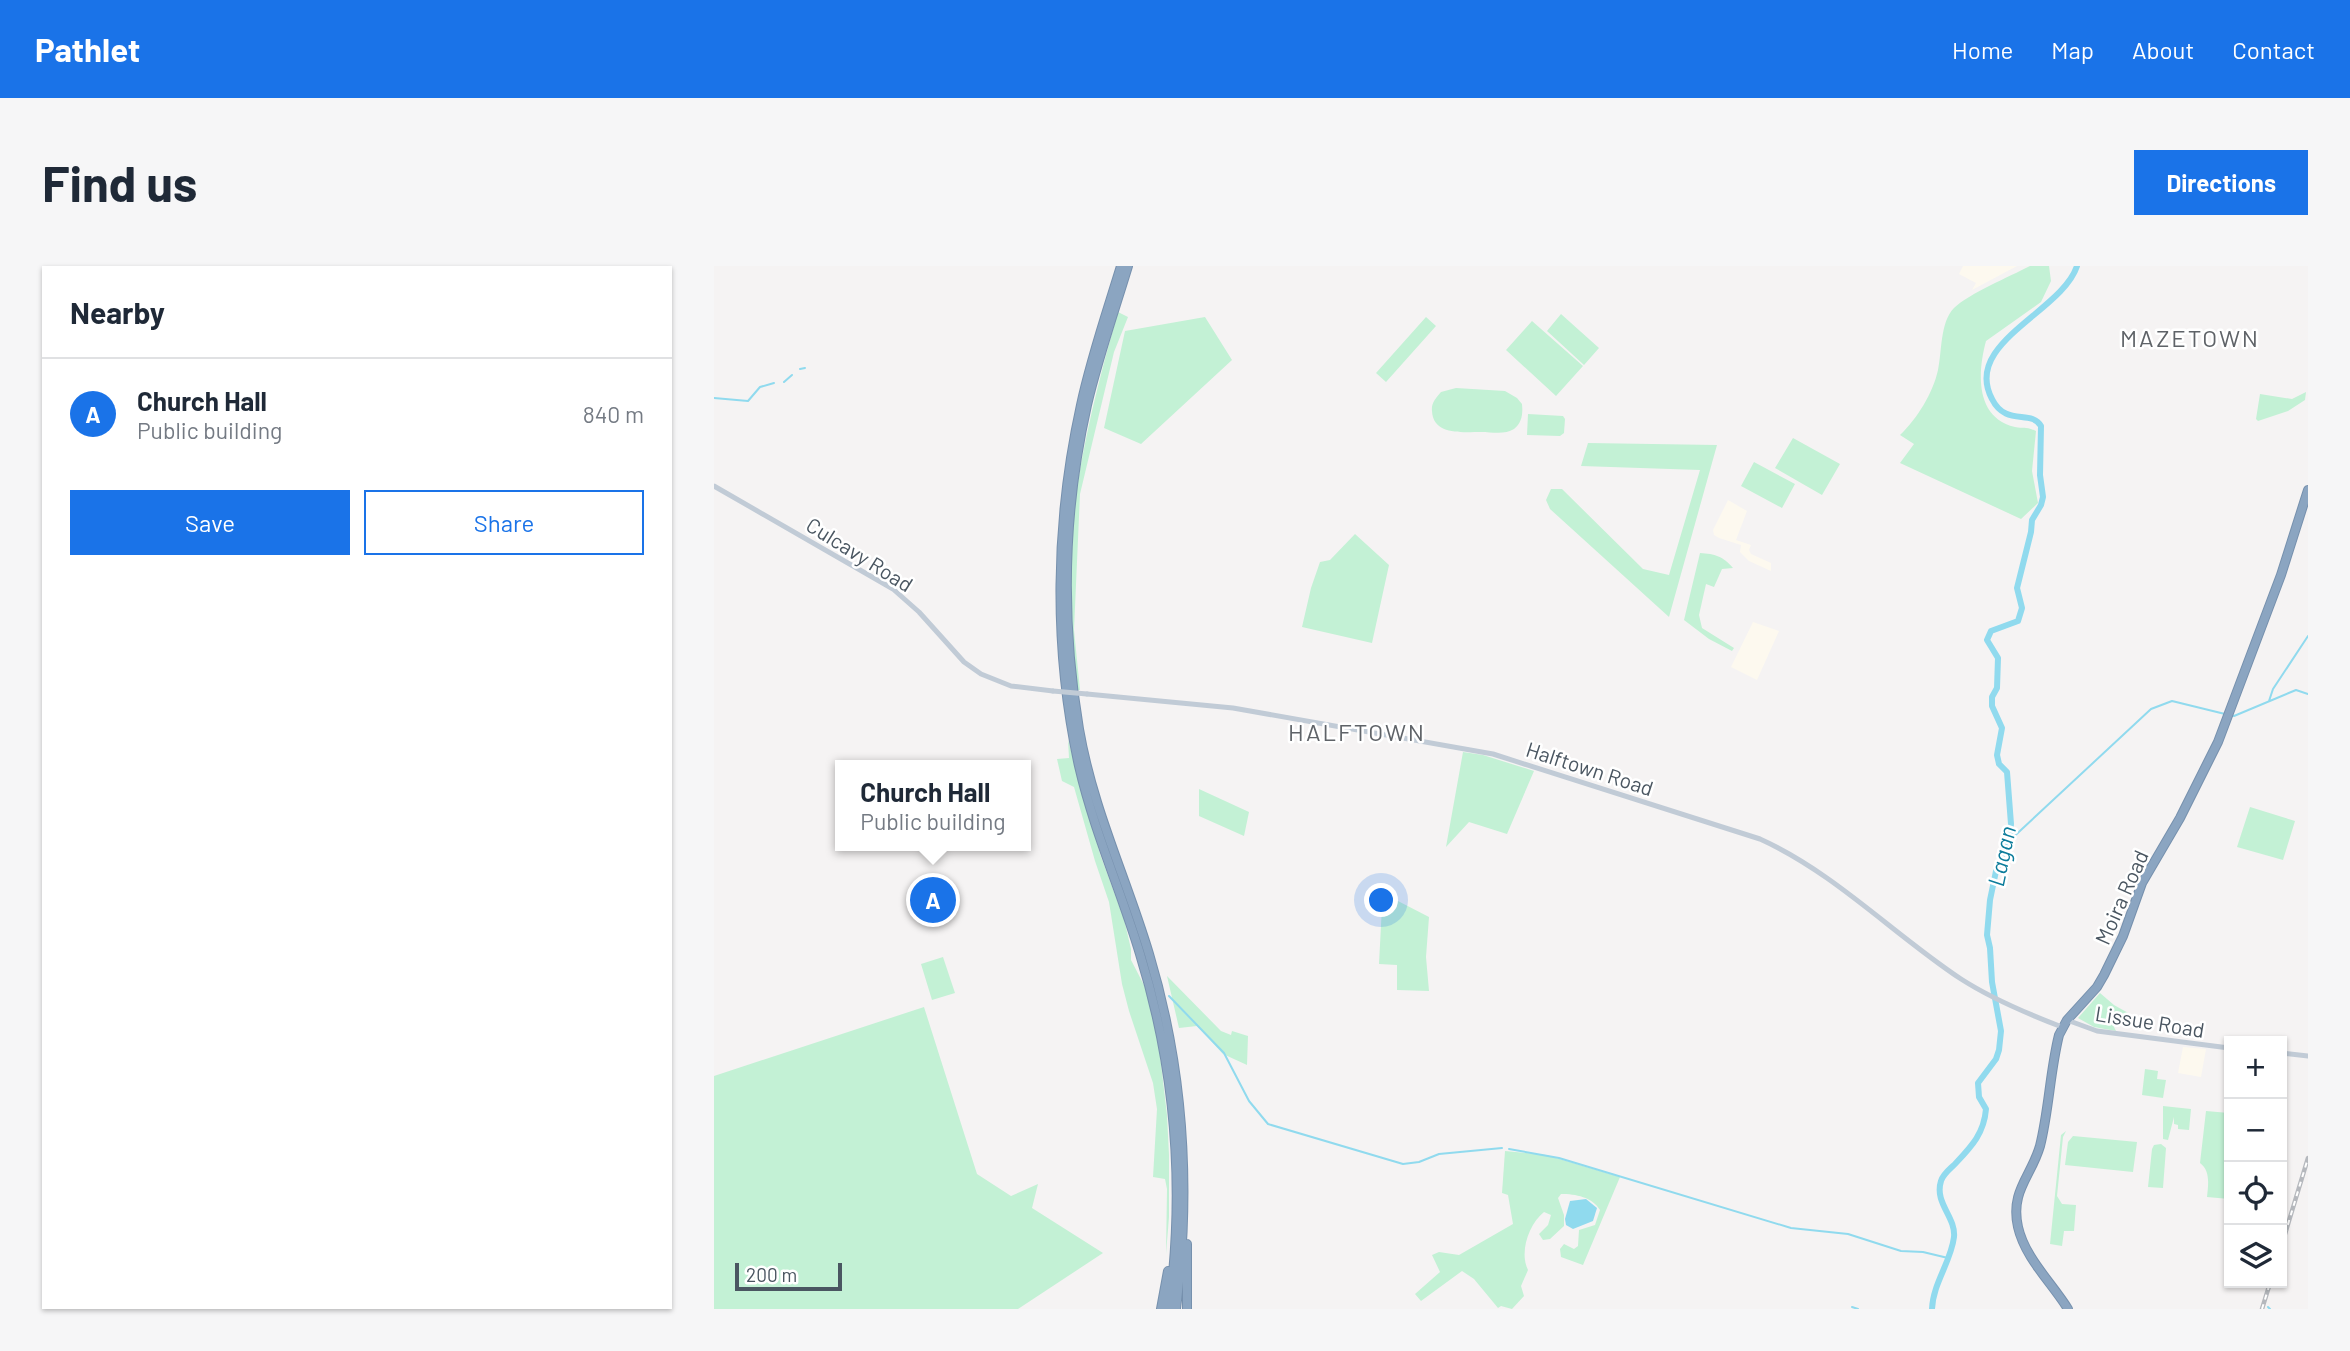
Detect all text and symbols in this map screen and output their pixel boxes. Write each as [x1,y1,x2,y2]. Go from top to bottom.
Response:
text: Pathlet [35,29,140,69]
text: Home [1952,35,2013,64]
text: Map [2051,35,2094,64]
text: About [2132,35,2194,64]
text: Contact [2232,35,2315,64]
button: Directions [2134,150,2308,215]
text: Find us [42,153,197,212]
text: Nearby [70,294,165,330]
district label: MAZETOWN [2120,323,2260,352]
text: Church Hall [137,385,267,416]
text: A [85,400,101,428]
text: 840 m [583,400,644,428]
text: Public building [137,416,282,444]
button: Save [70,490,350,555]
button: Share [364,490,644,555]
street label: Culcavy Road [802,511,918,597]
district label: HALFTOWN [1288,717,1426,746]
street label: Halftown Road [1523,736,1657,800]
popup [835,760,1031,851]
text: Church Hall [860,776,990,807]
text: Public building [860,807,1006,835]
water label: Lagan [1981,823,2021,889]
street label: Moira Road [2089,846,2153,948]
pin: A [910,874,956,926]
your location [1364,883,1398,917]
street label: Lissue Road [2094,1000,2206,1042]
map controls [2224,1036,2287,1288]
button: + [2224,1036,2287,1099]
button: − [2224,1099,2287,1162]
button: locate [2224,1162,2287,1225]
button: layers [2224,1225,2287,1288]
scale bar [735,1260,842,1292]
text: 200 m [746,1263,797,1286]

